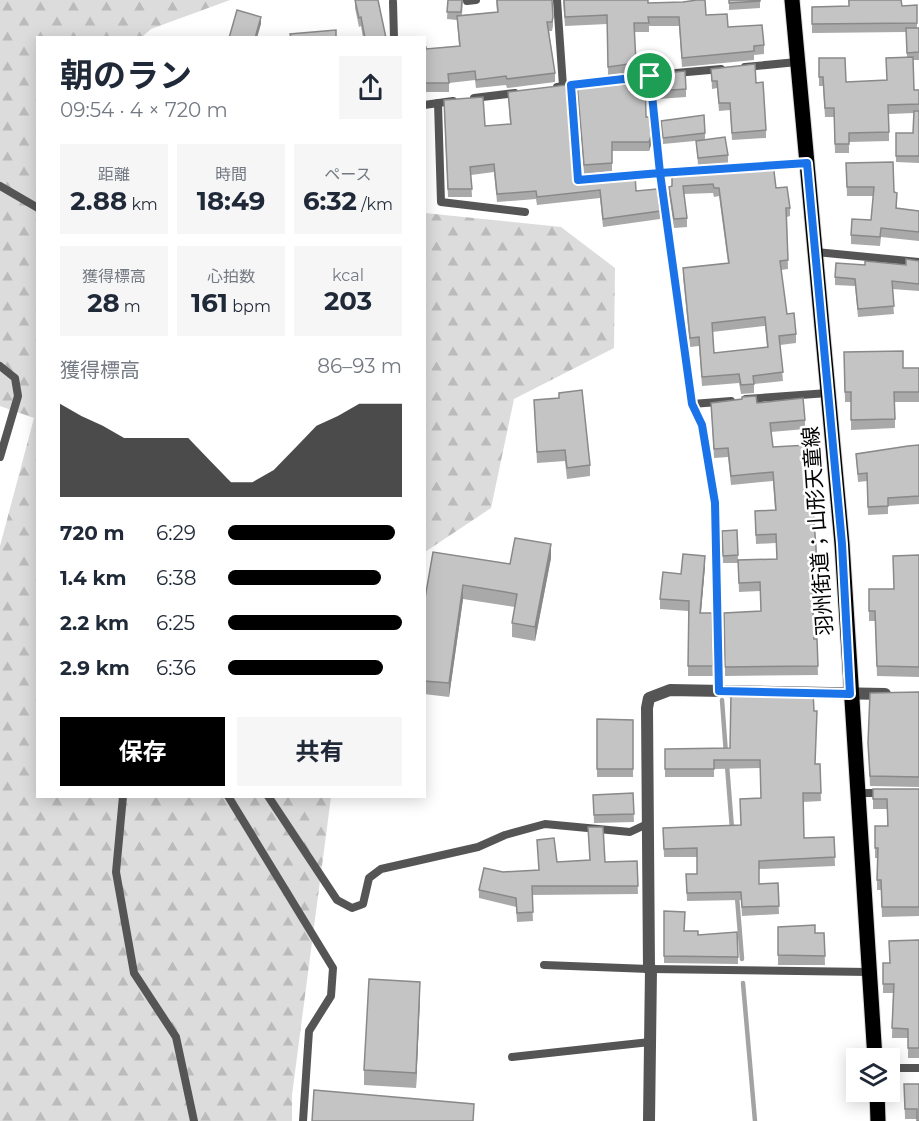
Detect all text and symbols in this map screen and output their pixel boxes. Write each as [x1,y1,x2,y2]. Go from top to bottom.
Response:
pin [624,50,675,101]
text: 朝のラン [60,55,192,95]
button: share [339,56,402,119]
icon: arrive [633,59,666,92]
text: 09:54 · 4 × 720 m [60,98,228,122]
text: 距離 [98,165,130,184]
text: 時間 [215,165,247,184]
text: ペース [324,165,372,184]
text: 2.88 [70,185,127,217]
text: 18:49 [197,185,265,217]
text: 6:32 [303,185,357,217]
text: km [127,195,158,214]
text: /km [357,195,393,214]
text: kcal [332,266,364,285]
text: 獲得標高 [82,267,146,286]
text: 心拍数 [207,267,255,286]
text: 203 [324,285,372,317]
text: 28 [87,287,120,319]
text: 161 [191,287,228,319]
text: m [120,297,141,316]
text: bpm [228,297,271,316]
text: 86–93 m [317,354,402,378]
text: 獲得標高 [60,358,140,382]
street label: 羽州街道；山形天童線 [798,425,837,637]
text: 720 m [60,521,124,545]
text: 6:29 [156,521,196,545]
text: 1.4 km [60,566,127,590]
text: 6:38 [156,566,196,590]
text: 2.2 km [60,611,129,635]
text: 6:25 [156,611,195,635]
text: 2.9 km [60,656,130,680]
text: 6:36 [156,656,196,680]
button: 保存 [60,717,225,786]
button: 共有 [237,717,402,786]
map controls [846,1048,900,1102]
button: layers [846,1048,900,1102]

